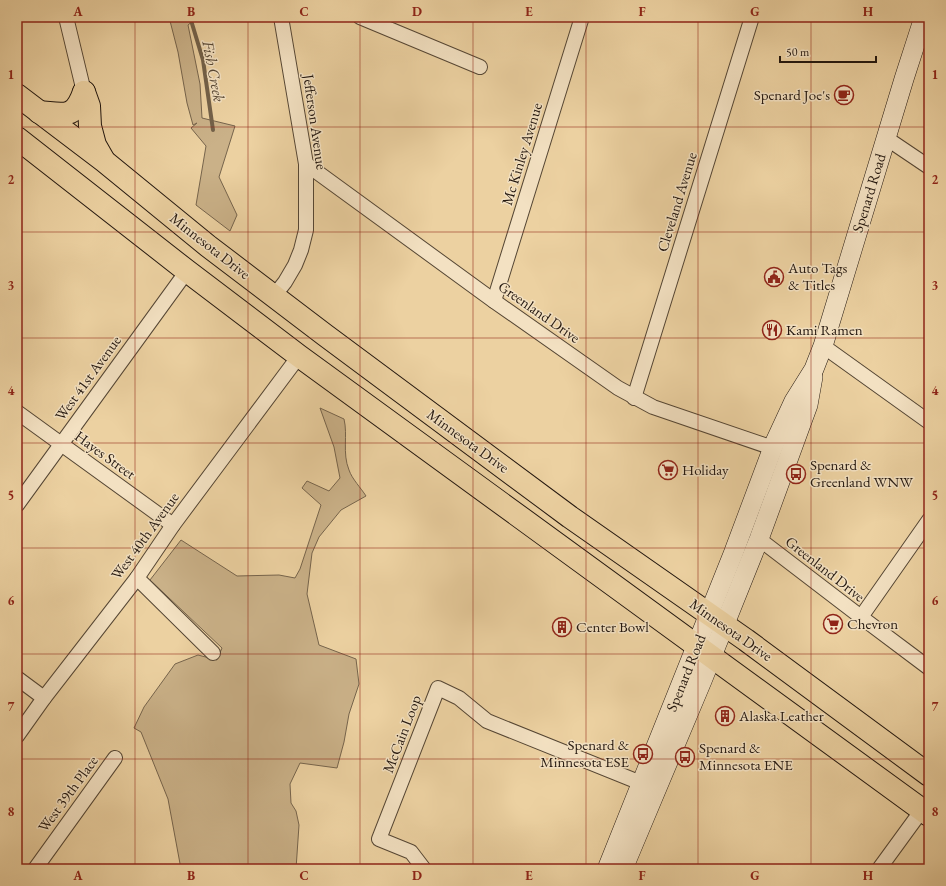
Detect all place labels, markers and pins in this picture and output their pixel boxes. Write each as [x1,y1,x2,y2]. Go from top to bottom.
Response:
cafe icon: Spenard Joe's [833,84,855,106]
place label: Spenard Joe's [754,85,830,104]
place label: Auto Tags & Titles [787,258,847,294]
public building icon: Auto Tags & Titles [763,266,785,288]
restaurant icon: Kami Ramen [761,319,783,341]
place label: Kami Ramen [786,320,863,339]
place label: Spenard & Greenland WNW [810,455,913,491]
supermarket icon: Holiday [657,459,679,481]
place label: Holiday [682,460,729,479]
bus stop icon: Spenard & Greenland WNW [785,463,807,485]
supermarket icon: Chevron [822,613,844,635]
place label: Chevron [847,614,898,633]
building icon: Center Bowl [551,616,573,638]
place label: Center Bowl [576,617,649,636]
building icon: Alaska Leather [714,705,736,727]
place label: Alaska Leather [738,706,824,725]
place label: Spenard & Minnesota ESE [540,735,630,771]
place label: Spenard & Minnesota ENE [699,738,793,774]
bus stop icon: Spenard & Minnesota ESE [632,743,654,765]
bus stop icon: Spenard & Minnesota ENE [674,746,696,768]

